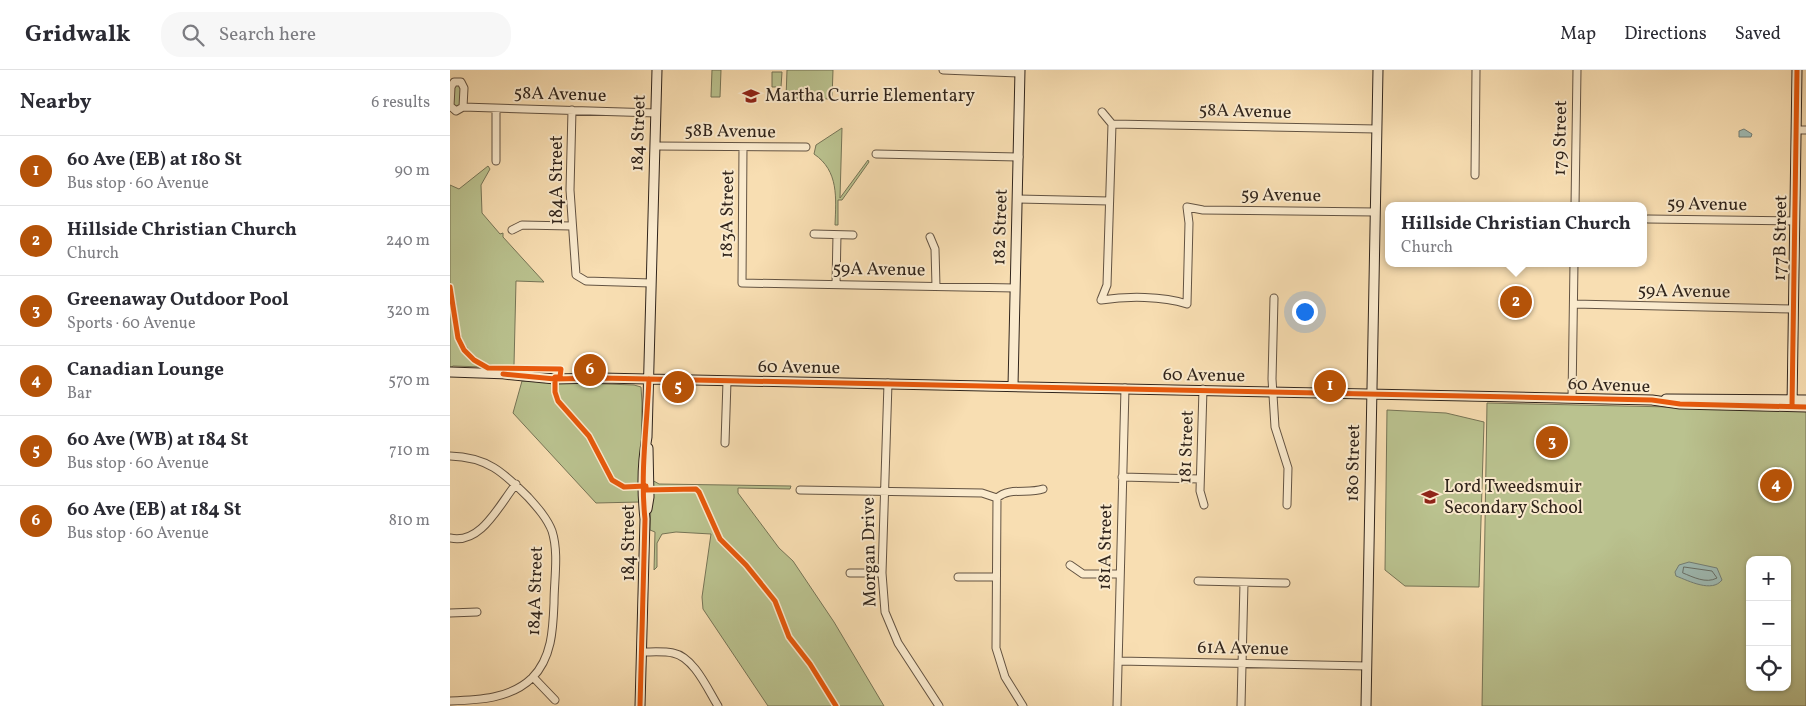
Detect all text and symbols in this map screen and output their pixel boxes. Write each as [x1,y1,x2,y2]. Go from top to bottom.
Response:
search box [161,12,511,57]
text: Gridwalk [25,18,131,52]
icon: search [179,21,207,49]
text: Search here [219,22,316,48]
text: Map [1560,22,1596,47]
text: Directions [1624,22,1707,47]
text: Saved [1735,22,1781,47]
street label: 58A Avenue [513,81,607,109]
place label: Martha Currie Elementary [765,84,975,109]
school or university icon: Martha Currie Elementary [741,86,761,106]
text: Nearby [20,88,91,117]
text: 6 results [371,92,430,114]
street label: 184 Street [625,94,653,172]
street label: 58A Avenue [1198,98,1292,126]
street label: 179 Street [1548,100,1574,176]
street label: 58B Avenue [684,119,776,145]
street label: 184A Street [545,135,570,225]
text: 60 Ave (EB) at 180 St [67,147,242,173]
text: 1 [33,160,39,182]
text: 90 m [394,160,430,182]
street label: 183A Street [715,169,741,259]
text: Bus stop · 60 Avenue [67,173,209,195]
street label: 59 Avenue [1241,183,1321,209]
street label: 182 Street [987,188,1015,266]
street label: 59 Avenue [1667,192,1747,218]
street label: 177B Street [1768,195,1794,281]
popup [1385,202,1647,267]
text: Hillside Christian Church [1401,211,1631,237]
text: Hillside Christian Church [67,217,297,243]
text: 2 [32,230,40,252]
text: 240 m [386,230,430,252]
text: Church [1401,237,1453,259]
text: Church [67,243,119,265]
street label: 59A Avenue [832,257,926,283]
street label: 59A Avenue [1637,279,1731,305]
pin: 2 [1500,283,1532,321]
text: Greenaway Outdoor Pool [67,287,289,313]
your location [1292,299,1318,325]
text: 3 [32,300,40,322]
text: 320 m [386,300,430,322]
text: Sports · 60 Avenue [67,313,195,335]
pin: 6 [574,351,606,389]
street label: 60 Avenue [758,355,840,381]
text: Canadian Lounge [67,357,224,383]
street label: 60 Avenue [1163,363,1245,389]
pin: 1 [1314,367,1346,405]
pin: 5 [662,368,694,406]
text: 4 [31,370,41,392]
text: 570 m [388,370,430,392]
street label: 60 Avenue [1567,372,1651,400]
text: Bar [67,383,92,405]
street label: 181 Street [1173,410,1201,484]
pin: 3 [1536,423,1568,461]
street label: 180 Street [1341,424,1367,502]
text: 60 Ave (WB) at 184 St [67,427,248,453]
text: 5 [32,440,40,462]
text: 710 m [389,440,430,462]
text: Bus stop · 60 Avenue [67,453,209,475]
pin: 4 [1760,466,1792,504]
place label: Lord Tweedsmuir Secondary School [1444,475,1583,521]
school or university icon: Lord Tweedsmuir Secondary School [1420,487,1440,507]
text: 60 Ave (EB) at 184 St [67,497,241,523]
street label: Morgan Drive [857,497,883,607]
street label: 184 Street [617,504,642,582]
street label: 181A Street [1093,504,1119,590]
text: 6 [32,510,40,532]
text: 810 m [389,510,430,532]
text: Bus stop · 60 Avenue [67,523,209,545]
street label: 184A Street [522,546,550,636]
map controls [1746,556,1791,691]
button: + [1746,556,1791,601]
button: − [1746,601,1791,646]
street label: 61A Avenue [1197,636,1289,662]
button: locate [1746,646,1791,691]

